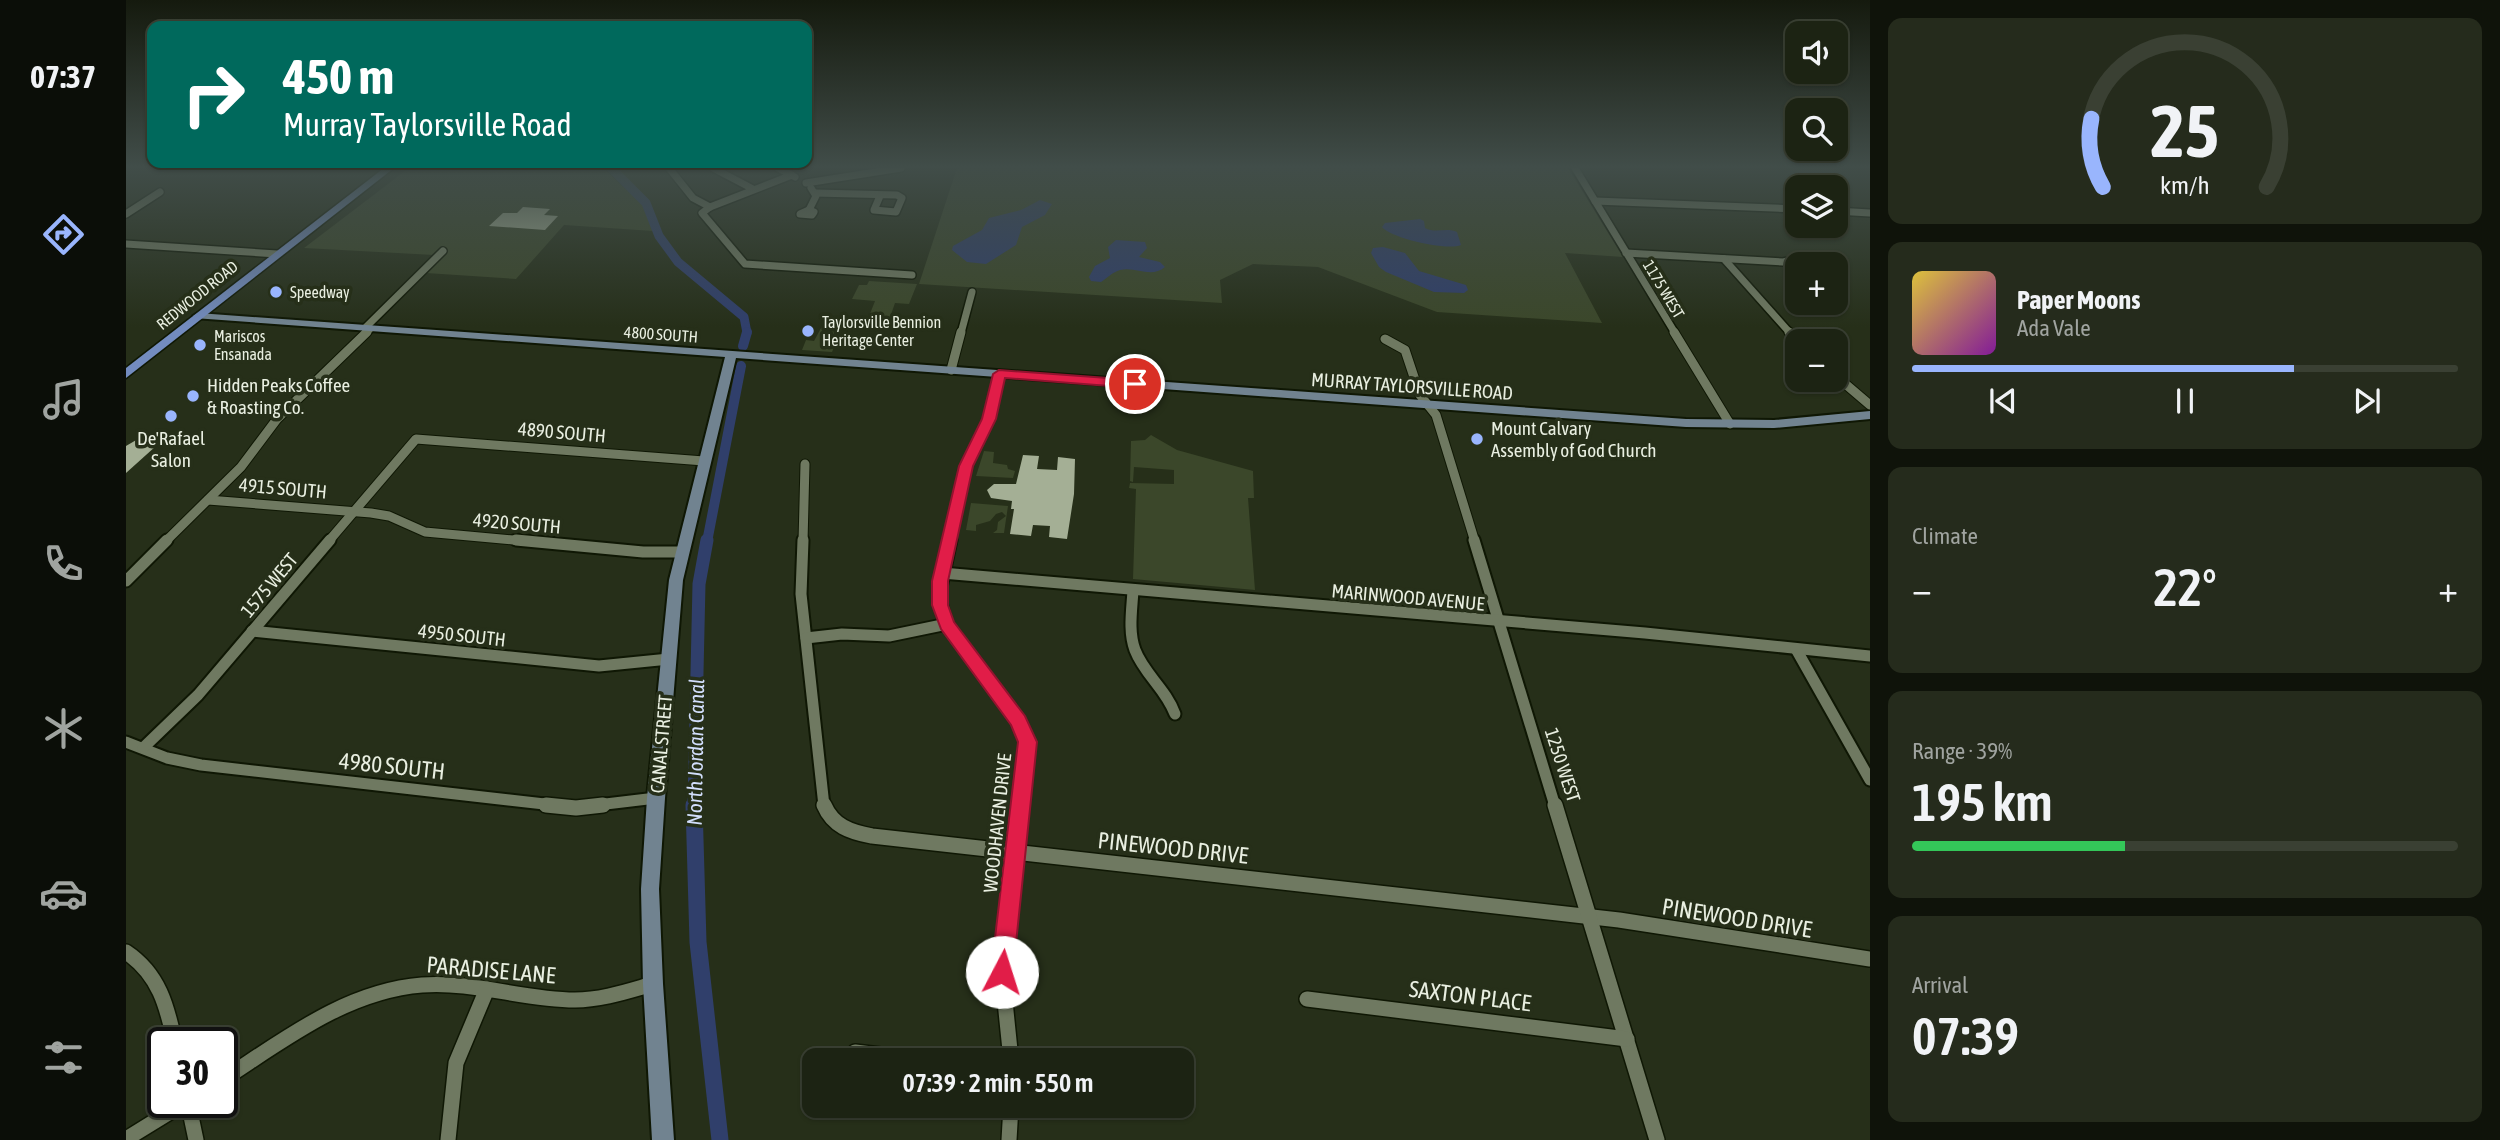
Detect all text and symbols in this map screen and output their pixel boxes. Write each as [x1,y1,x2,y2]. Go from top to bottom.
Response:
map controls [1785,21,1848,392]
button: sound [1785,21,1848,84]
text: 450 m [283,48,394,104]
icon: right [168,49,259,140]
text: 07:37 [30,58,96,95]
text: 25 [2151,90,2219,173]
button: search [1785,98,1848,161]
text: Murray Taylorsville Road [283,106,572,143]
text: km/h [2160,171,2210,199]
button: layers [1785,175,1848,238]
icon: directions [39,210,88,259]
button: + [1785,252,1848,315]
street label: REDWOOD ROAD [153,257,241,333]
street label: 1175 WEST [1640,257,1688,321]
place label: Speedway [290,283,350,302]
marker: Speedway [268,284,284,300]
text: Paper Moons [2017,285,2140,315]
place label: Taylorsville Bennion Heritage Center [822,313,941,350]
text: Ada Vale [2017,315,2091,341]
street label: 4800 SOUTH [623,322,699,346]
marker: Taylorsville Bennion Heritage Center [800,323,816,339]
place label: Mariscos Ensanada [214,327,272,363]
button: − [1785,329,1848,392]
marker: Mariscos Ensanada [192,337,208,353]
pin [1105,354,1165,414]
icon: arrive [1116,365,1154,403]
street label: MURRAY TAYLORSVILLE ROAD [1310,368,1514,404]
place label: Hidden Peaks Coffee & Roasting Co. [207,374,350,418]
icon: music [39,375,88,424]
icon: previous [1984,382,2022,420]
icon: pause [2166,382,2204,420]
icon: next [2348,382,2386,420]
marker: Hidden Peaks Coffee & Roasting Co. [185,388,201,404]
marker: De'Rafael Salon [163,408,179,424]
street label: 4890 SOUTH [517,417,607,447]
place label: Mount Calvary Assembly of God Church [1491,417,1657,461]
place label: De'Rafael Salon [137,427,205,471]
marker: Mount Calvary Assembly of God Church [1469,431,1485,447]
street label: 4915 SOUTH [238,473,328,503]
street label: 4920 SOUTH [472,508,562,538]
text: Climate [1912,523,1978,549]
icon: phone [39,539,88,588]
street label: 1575 WEST [236,548,302,621]
text: 22° [2153,557,2217,617]
text: − [1912,567,1932,610]
text: + [2438,567,2458,610]
street label: MARINWOOD AVENUE [1331,579,1485,615]
street label: 4950 SOUTH [417,619,507,651]
water label: North Jordan Canal [682,678,708,826]
street label: CANAL STREET [646,693,676,794]
icon: climate [39,704,88,753]
street label: 1250 WEST [1541,725,1585,805]
text: Range · 39% [1912,738,2012,764]
street label: 4980 SOUTH [338,748,446,784]
street label: WOODHAVEN DRIVE [979,752,1015,894]
text: 195 km [1912,772,2053,832]
street label: PINEWOOD DRIVE [1096,827,1250,869]
icon: car [39,869,88,918]
street label: PINEWOOD DRIVE [1660,893,1814,943]
position arrow [965,935,1039,1009]
street label: PARADISE LANE [425,951,557,989]
text: Arrival [1912,972,1968,998]
street label: SAXTON PLACE [1408,976,1533,1016]
text: 07:39 [1912,1006,2019,1066]
speed limit sign: 30 [147,1027,238,1118]
icon: filters [39,1033,88,1082]
text: 07:39 · 2 min · 550 m [903,1068,1093,1098]

